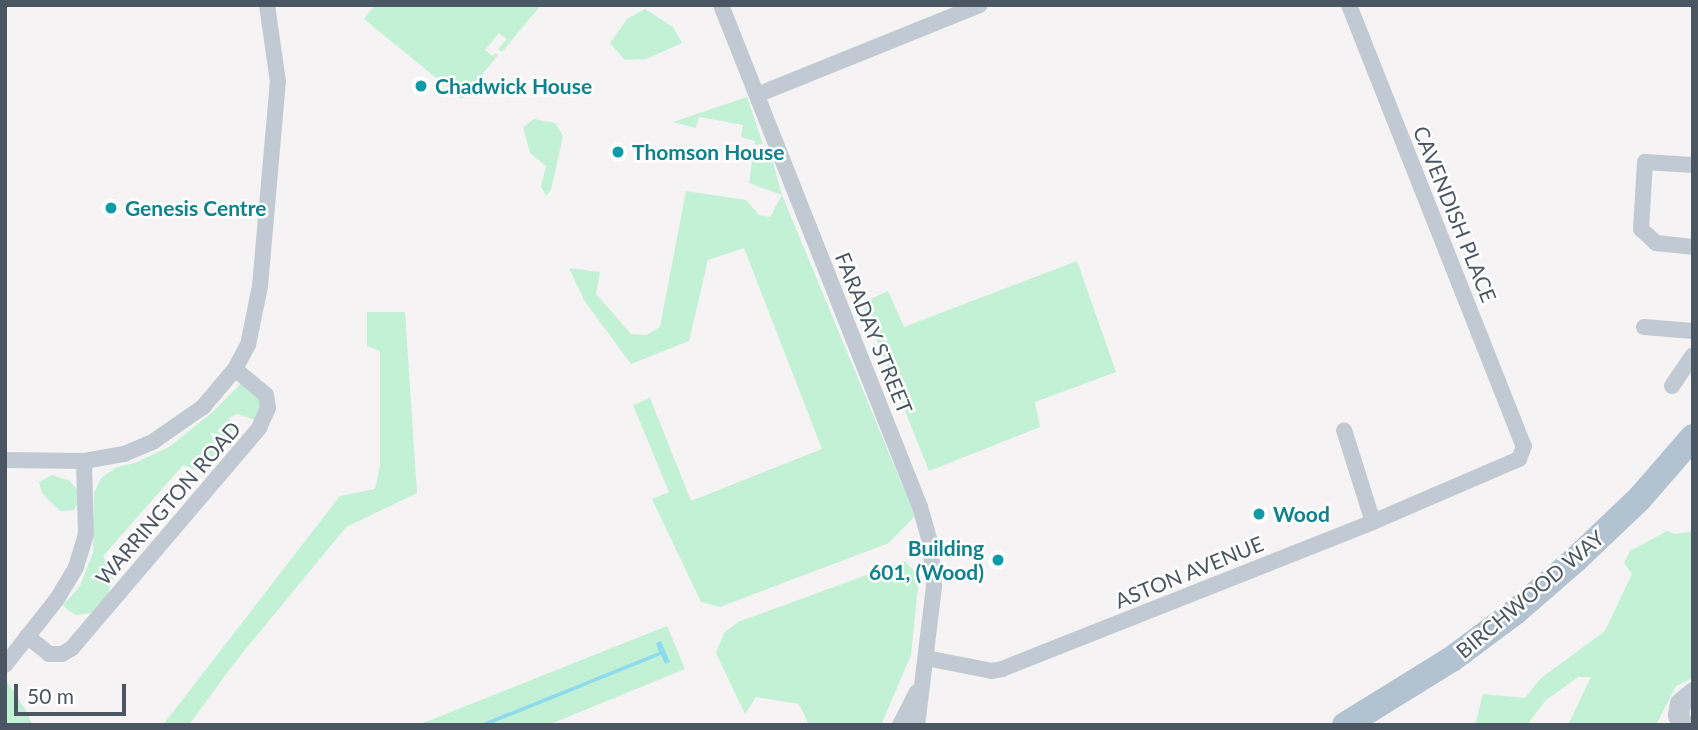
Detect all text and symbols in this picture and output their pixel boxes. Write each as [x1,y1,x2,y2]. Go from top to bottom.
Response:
place label: Chadwick House [435,73,592,99]
marker: Chadwick House [413,78,429,94]
street label: CAVENDISH PLACE [1408,122,1502,306]
place label: Thomson House [632,139,784,165]
marker: Thomson House [610,144,626,160]
place label: Genesis Centre [125,195,266,221]
marker: Genesis Centre [103,200,119,216]
street label: FARADAY STREET [830,248,918,418]
street label: WARRINGTON ROAD [90,416,246,590]
place label: Wood [1273,501,1330,527]
marker: Wood [1251,506,1267,522]
street label: BIRCHWOOD WAY [1451,525,1609,663]
street label: ASTON AVENUE [1111,531,1267,613]
place label: Building 601, (Wood) [869,535,984,585]
marker: Building 601, (Wood) [990,552,1006,568]
scale bar [18,670,130,714]
text: 50 m [27,683,74,708]

